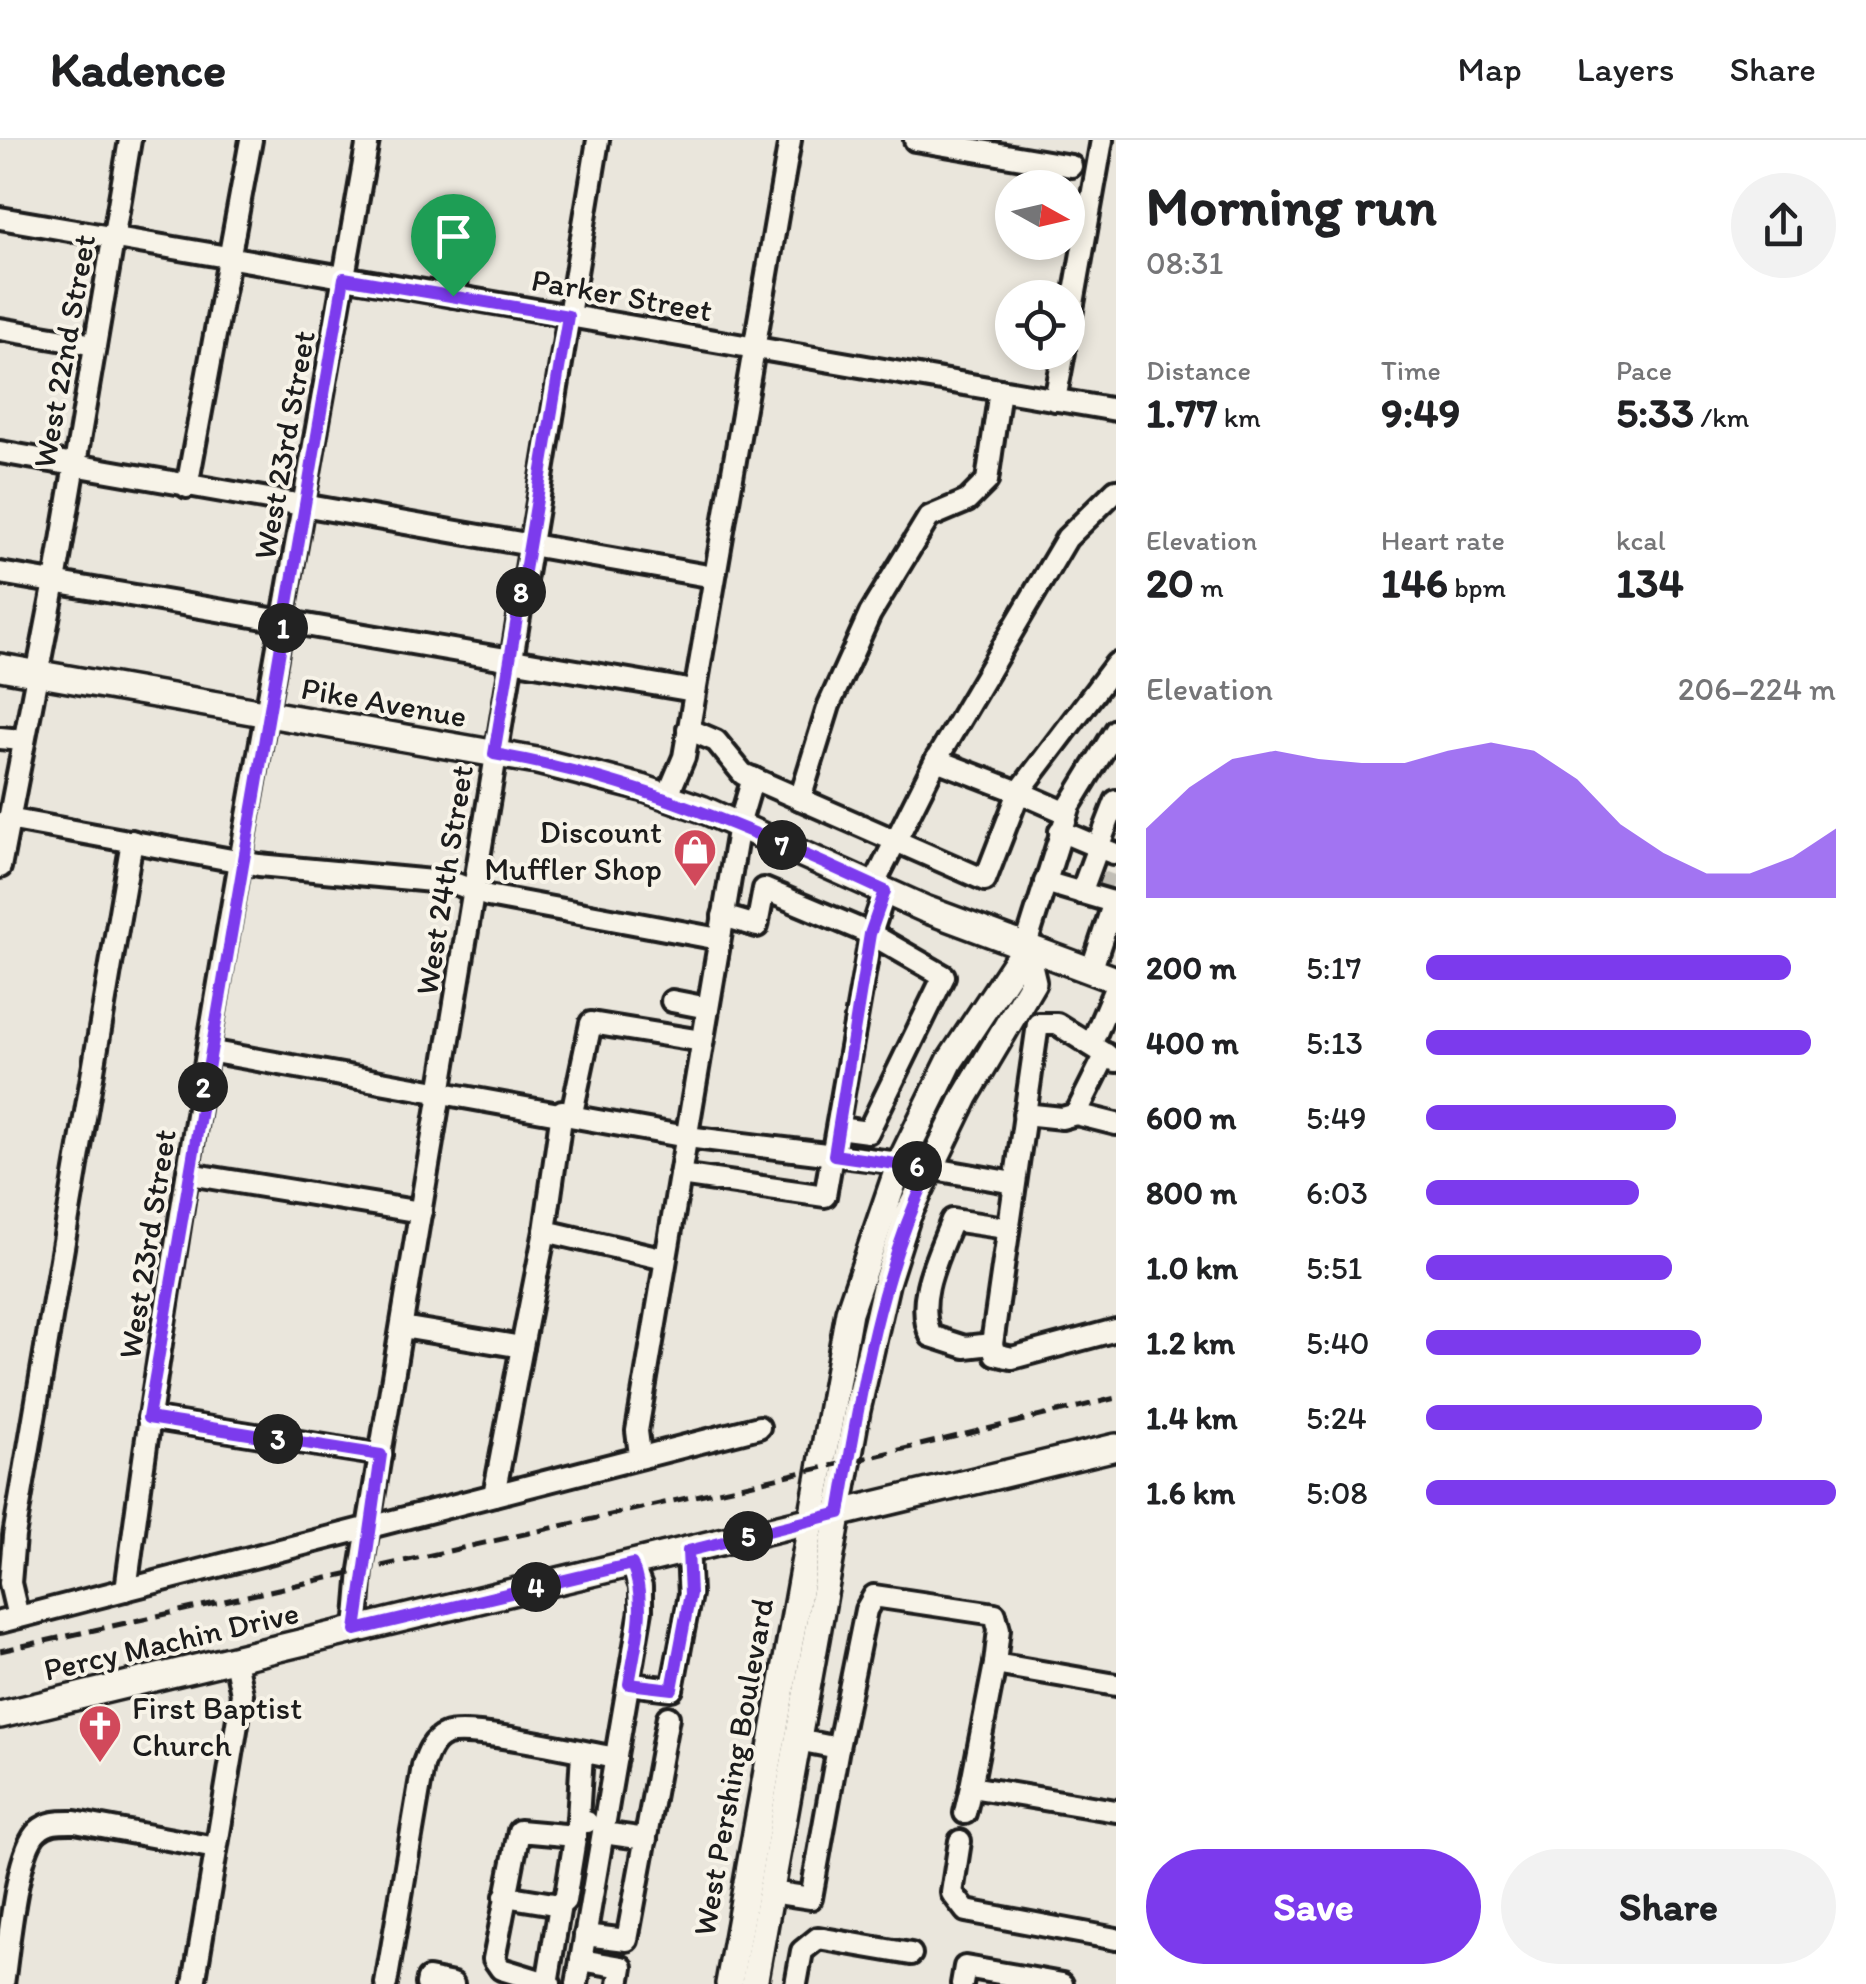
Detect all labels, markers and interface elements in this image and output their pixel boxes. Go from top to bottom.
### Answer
text: Kadence [50,40,226,98]
text: Map [1458,48,1522,90]
text: Layers [1577,48,1674,90]
text: Share [1729,48,1816,90]
north arrow [995,170,1085,260]
map controls [995,170,1085,370]
text: Morning run [1146,173,1437,239]
button: share [1731,173,1836,278]
pin [411,194,496,297]
icon: arrive [426,209,481,264]
street label: West 22nd Street [25,231,103,471]
text: 08:31 [1146,244,1223,282]
street label: Parker Street [529,260,715,330]
button: locate [995,280,1085,370]
street label: West 23rd Street [245,327,323,563]
text: Distance [1146,353,1251,387]
text: Time [1381,353,1441,387]
text: Pace [1616,353,1672,387]
text: 1.77 [1146,387,1217,438]
text: 9:49 [1381,387,1460,438]
text: 5:33 [1616,387,1694,438]
text: km [1217,400,1261,434]
text: /km [1694,400,1749,434]
text: Elevation [1146,523,1257,557]
text: Heart rate [1381,523,1505,557]
text: kcal [1616,523,1666,557]
text: 20 [1146,557,1194,608]
text: 146 [1381,557,1448,608]
text: 134 [1616,557,1684,608]
pin: 8 [496,567,546,617]
text: m [1194,570,1224,604]
text: bpm [1448,570,1506,604]
text: 8 [513,575,529,609]
pin: 1 [258,603,308,653]
text: 1 [277,611,290,645]
street label: Pike Avenue [298,669,470,735]
text: Elevation [1146,670,1273,708]
text: 206–224 m [1678,670,1836,708]
street label: West 24th Street [407,762,481,998]
place label: Discount Muffler Shop [484,813,662,888]
pin: 7 [757,820,807,870]
shop icon: Discount Muffler Shop [672,827,718,888]
text: 7 [775,828,789,862]
text: 200 m [1146,949,1236,987]
text: 5:17 [1306,949,1361,987]
text: 400 m [1146,1024,1239,1062]
text: 5:13 [1306,1024,1363,1062]
pin: 2 [178,1062,228,1112]
text: 2 [196,1070,210,1104]
text: 600 m [1146,1099,1236,1137]
text: 5:49 [1306,1099,1367,1137]
street label: West 23rd Street [110,1126,184,1362]
pin: 6 [892,1141,942,1191]
text: 6 [910,1149,924,1183]
text: 800 m [1146,1174,1237,1212]
text: 6:03 [1306,1174,1368,1212]
text: 1.0 km [1146,1249,1238,1287]
text: 5:51 [1306,1249,1362,1287]
text: 1.2 km [1146,1324,1235,1362]
text: 5:40 [1306,1324,1370,1362]
text: 1.4 km [1146,1399,1237,1437]
text: 5:24 [1306,1399,1367,1437]
pin: 3 [253,1414,303,1464]
text: 3 [270,1422,286,1456]
text: 1.6 km [1146,1474,1235,1512]
text: 5:08 [1306,1474,1368,1512]
pin: 5 [723,1511,773,1561]
text: 5 [741,1519,755,1553]
pin: 4 [511,1562,561,1612]
text: 4 [528,1570,544,1604]
street label: Percy Machin Drive [40,1593,302,1689]
street label: West Pershing Boulevard [685,1595,781,1939]
place label: First Baptist Church [132,1689,302,1764]
church icon: First Baptist Church [77,1703,123,1764]
button: Save [1146,1849,1481,1964]
button: Share [1501,1849,1836,1964]

